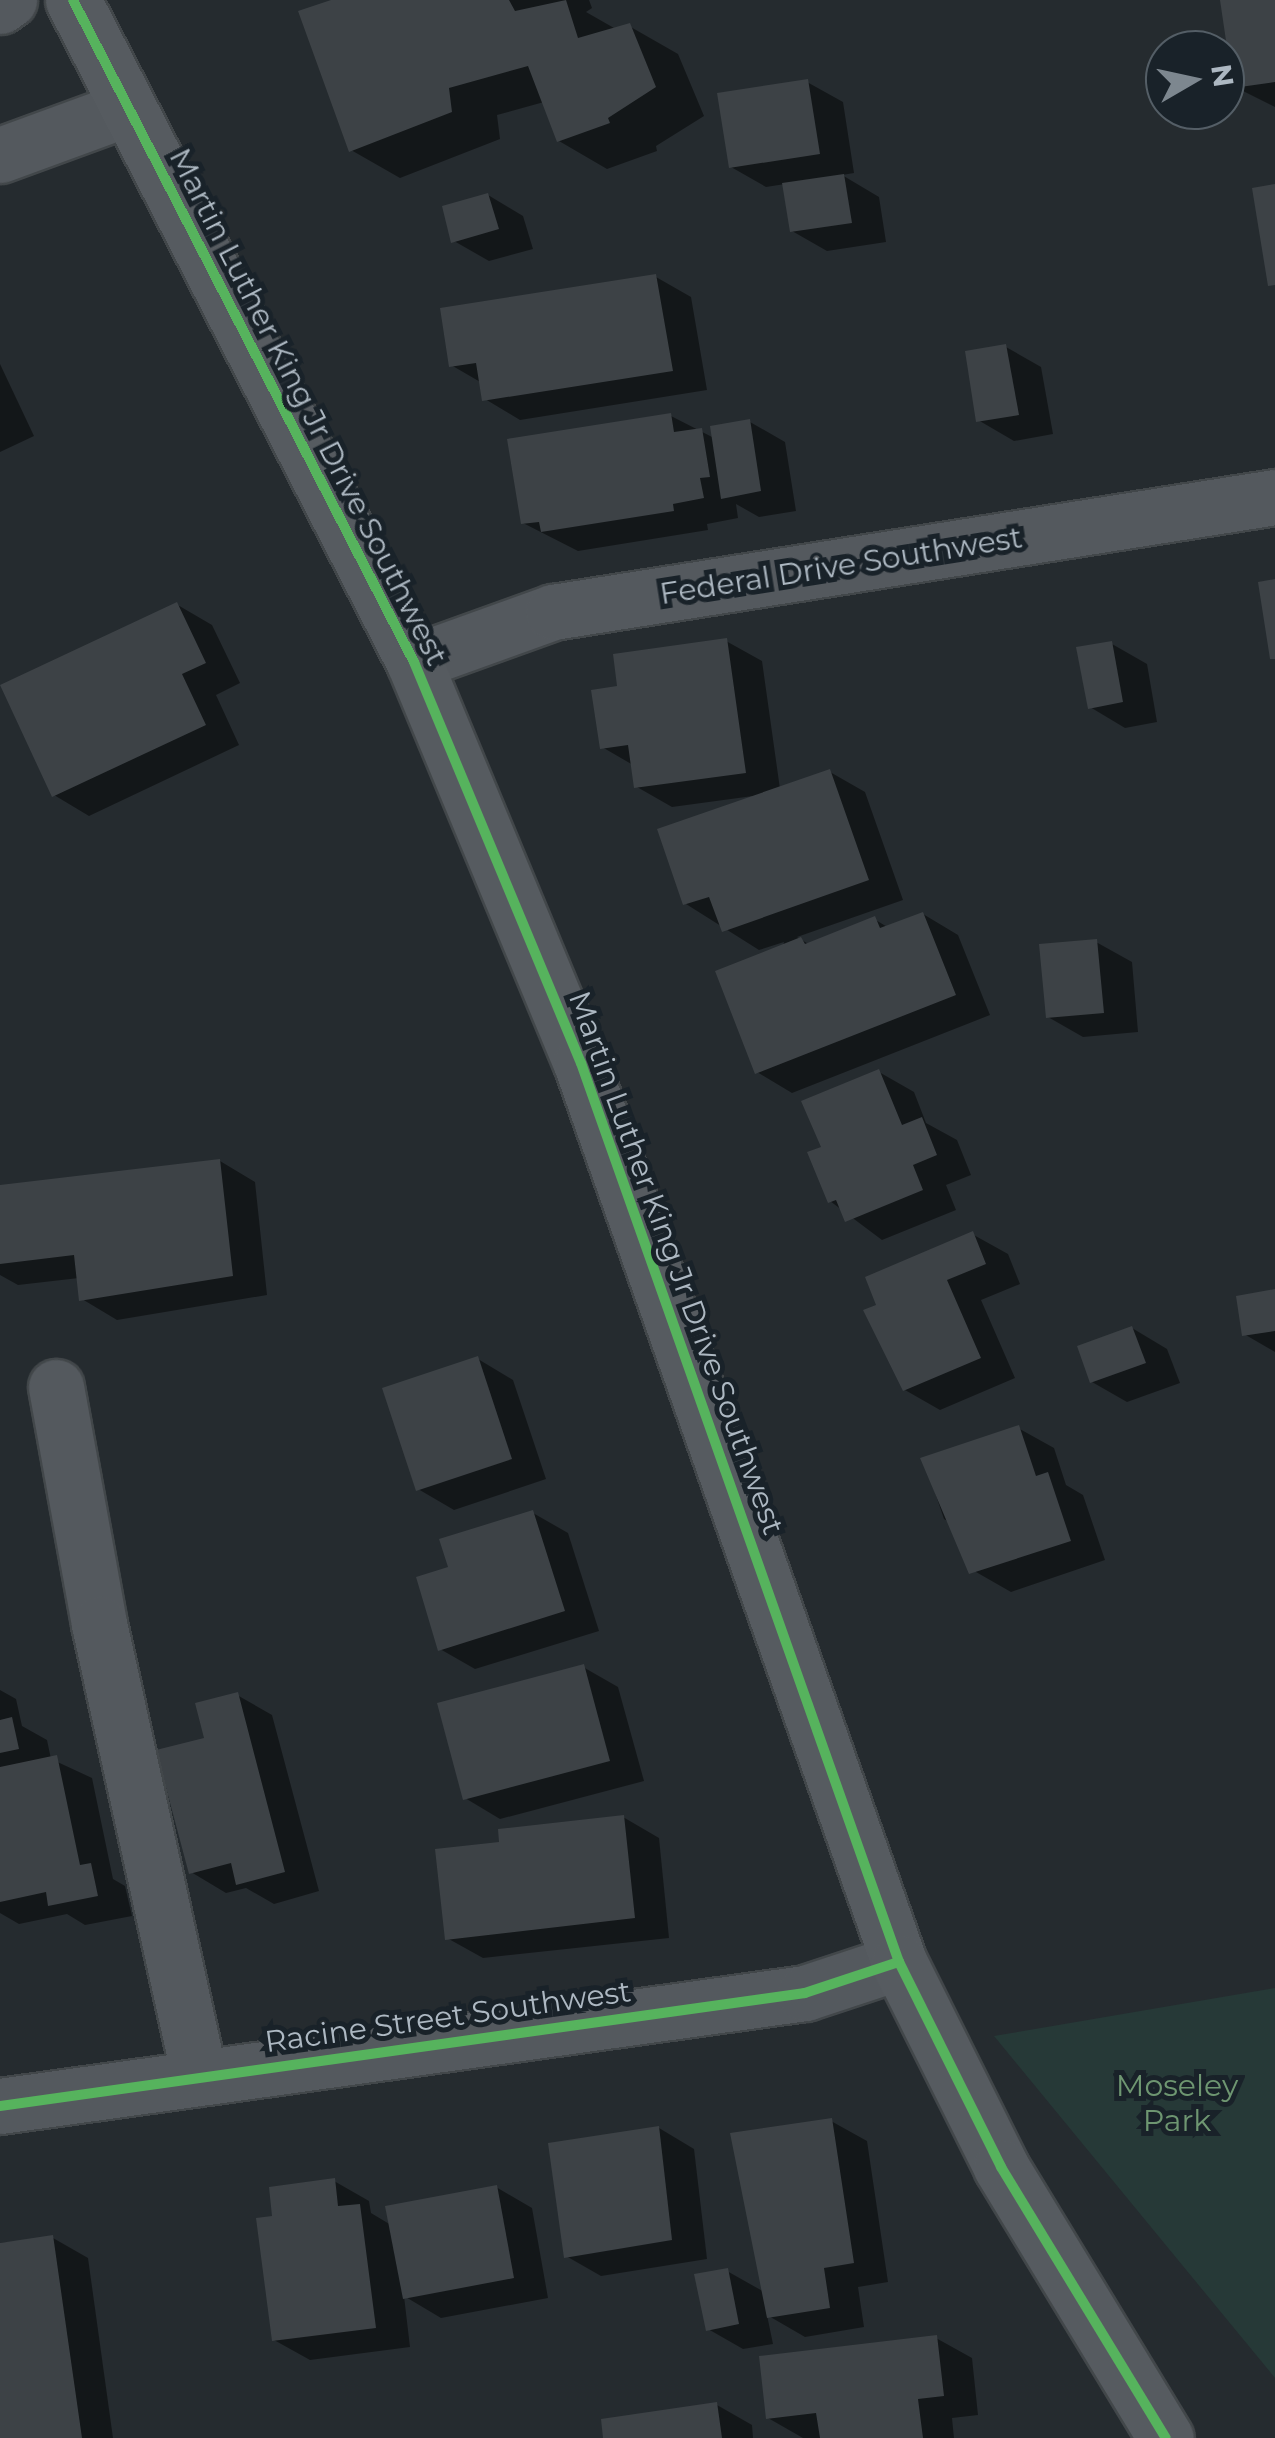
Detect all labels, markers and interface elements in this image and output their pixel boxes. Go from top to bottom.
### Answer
north arrow [1145,30,1245,130]
text: N [1204,62,1241,89]
street label: Martin Luther King Jr Drive Southwest [161,143,455,671]
street label: Federal Drive Southwest [657,520,1025,612]
street label: Martin Luther King Jr Drive Southwest [561,987,791,1539]
street label: Racine Street Southwest [263,1973,633,2061]
park label: Moseley Park [1116,2068,1238,2138]

